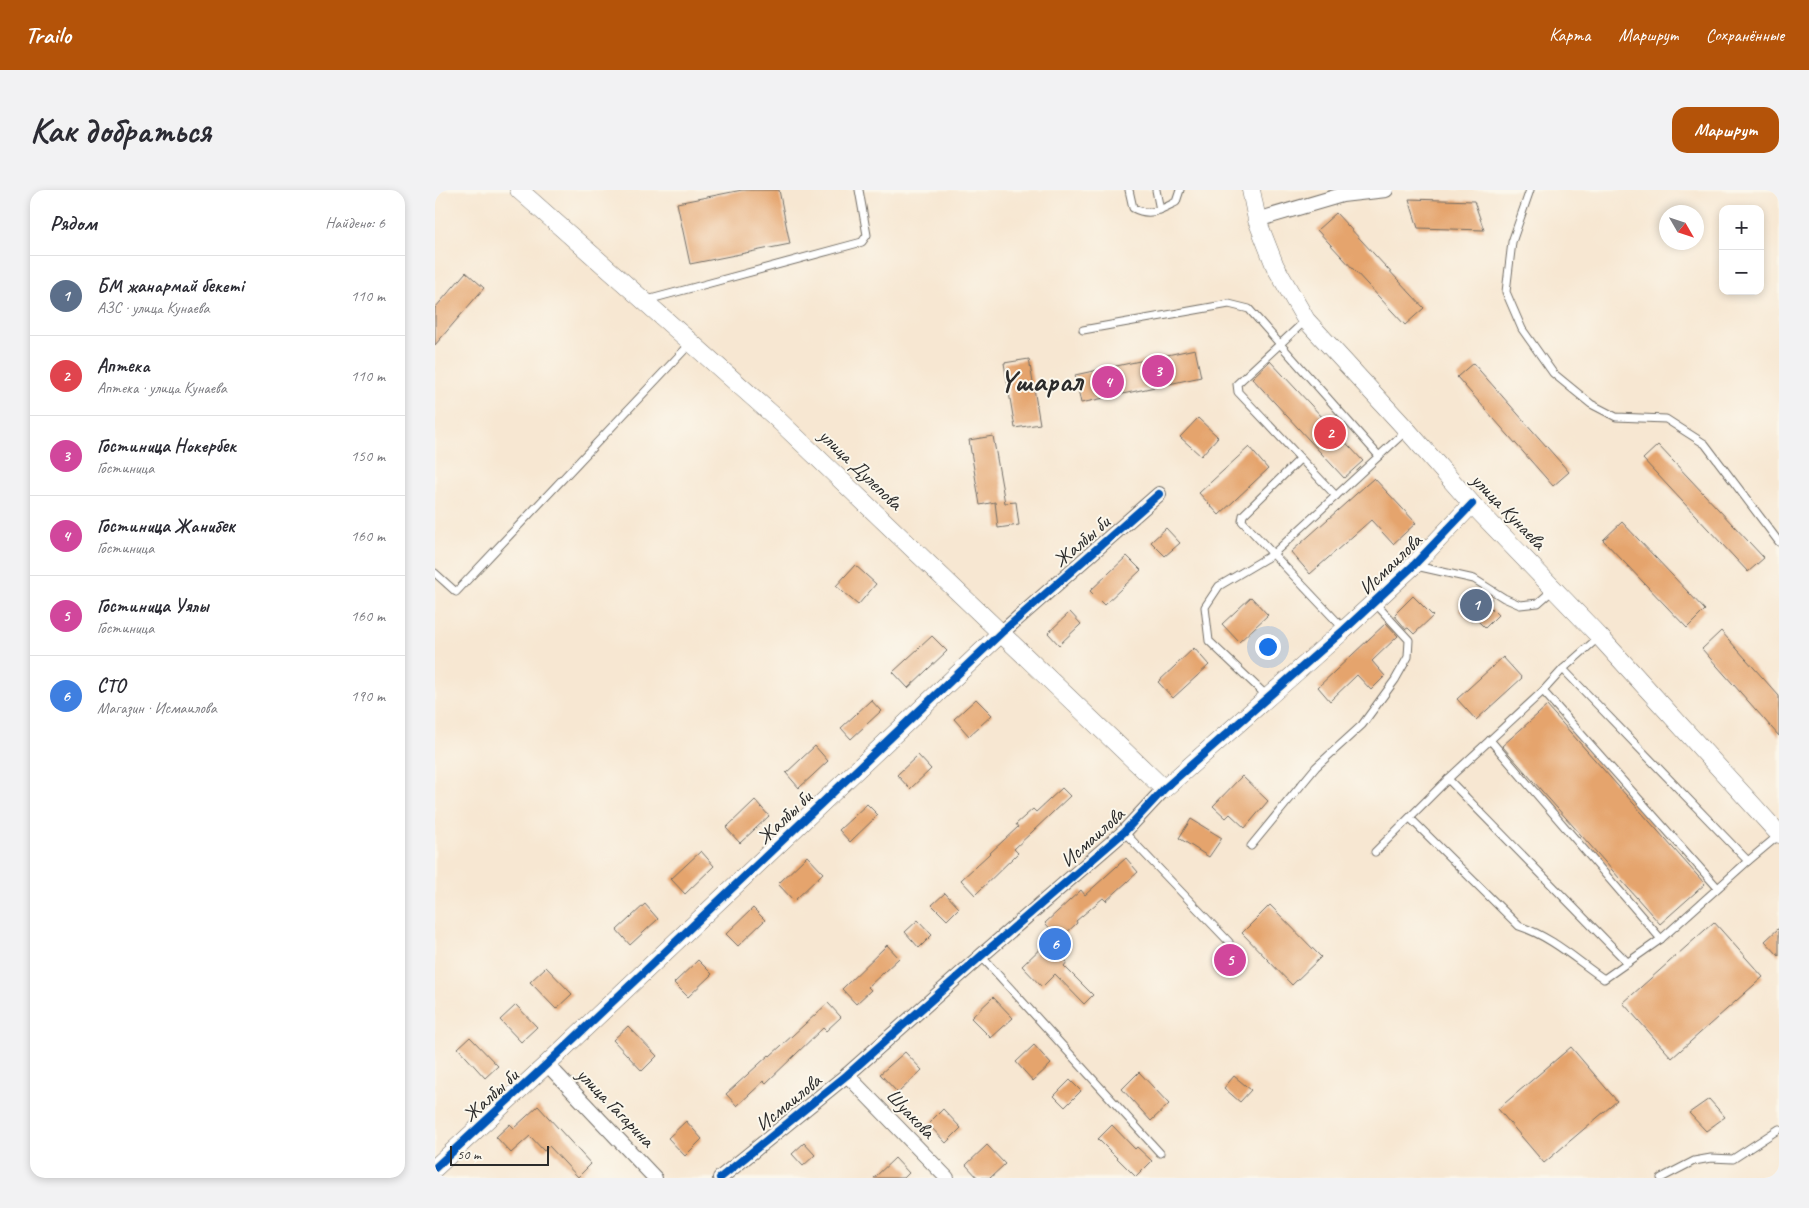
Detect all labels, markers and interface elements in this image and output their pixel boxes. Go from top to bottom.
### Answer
text: Trailo [25,20,71,50]
text: Карта [1549,24,1590,46]
text: Маршрут [1618,24,1678,46]
text: Сохранённые [1706,24,1784,46]
button: Маршрут [1672,107,1779,153]
text: Как добраться [30,108,211,153]
north arrow [1659,205,1704,250]
map controls [1719,205,1764,295]
button: + [1719,205,1764,250]
text: Рядом [50,210,97,236]
text: Найдено: 6 [325,213,385,233]
button: − [1719,250,1764,295]
text: БМ жанармай бекеті [97,274,244,298]
text: 1 [62,286,70,306]
text: 110 m [351,286,385,306]
text: АЗС · улица Кунаева [97,298,210,318]
pin: 3 [1142,352,1174,390]
text: Аптека [97,354,150,378]
district label: Үшарал [1000,362,1084,400]
pin: 4 [1092,363,1124,401]
text: 2 [62,366,70,386]
text: 110 m [351,366,385,386]
text: Аптека · улица Кунаева [97,378,227,398]
pin: 2 [1314,414,1346,452]
street label: улица Дулепова [813,423,909,516]
text: Гостиница Нокербек [97,434,236,458]
text: 3 [62,446,70,466]
text: 150 m [351,446,385,466]
text: Гостиница [97,458,154,478]
street label: улица Кунаева [1465,467,1552,556]
street label: Жалбы би [1048,509,1116,573]
text: Гостиница Жанибек [97,514,235,538]
text: 4 [62,526,70,546]
text: 160 m [351,526,385,546]
street label: Исмаилова [1354,527,1428,600]
text: Гостиница [97,538,154,558]
pin: 1 [1460,586,1492,624]
text: Гостиница Уялы [97,594,209,618]
text: 5 [63,606,69,626]
text: 160 m [351,606,385,626]
text: Гостиница [97,618,154,638]
your location [1255,634,1281,660]
text: СТО [97,674,125,698]
text: 6 [62,686,70,706]
text: 190 m [351,686,385,706]
text: Магазин · Исмаилова [97,698,217,718]
street label: Жалбы би [751,784,818,850]
street label: Исмаилова [1055,801,1131,873]
pin: 6 [1039,925,1071,963]
pin: 5 [1214,941,1246,979]
street label: Жалбы би [457,1062,525,1127]
street label: улица Гагарина [571,1062,661,1153]
street label: Исмаилова [750,1067,827,1137]
street label: Шуакова [881,1083,941,1144]
scale bar [450,1143,549,1166]
text: 50 m [457,1146,481,1163]

